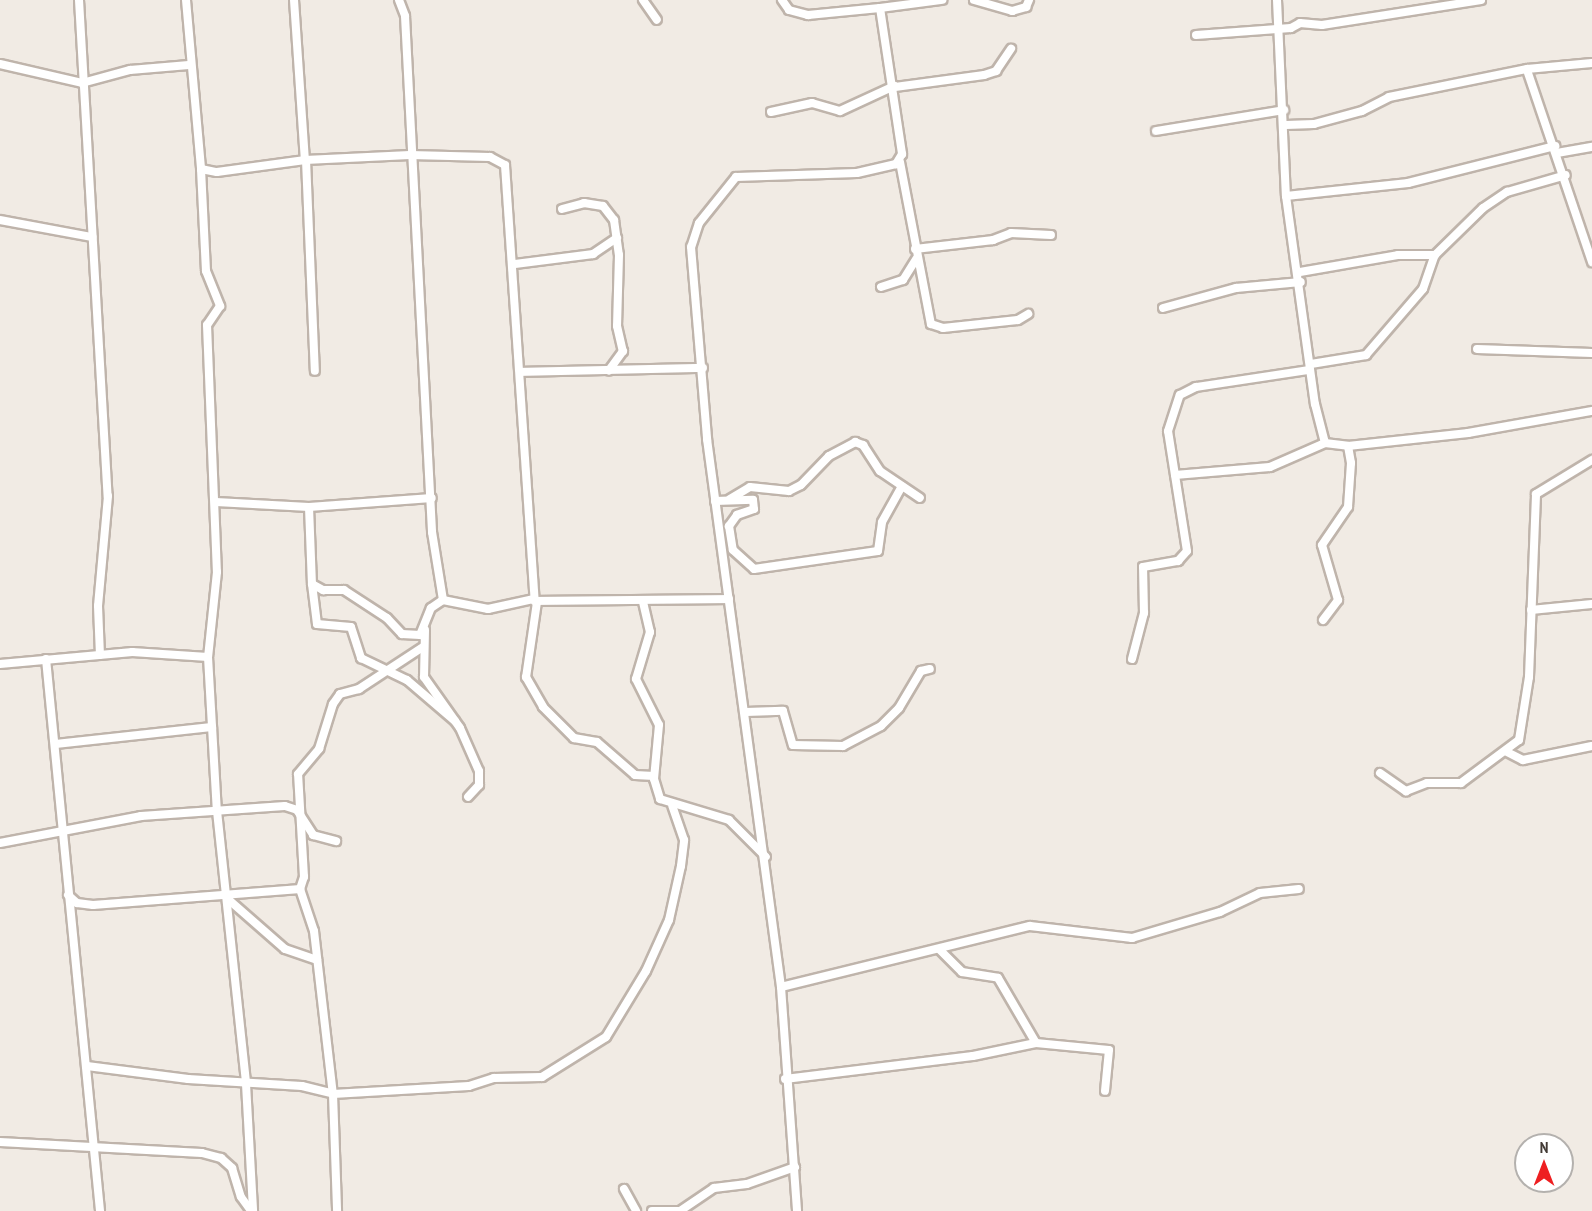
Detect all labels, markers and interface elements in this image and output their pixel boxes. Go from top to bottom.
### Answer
north arrow [1514,1133,1574,1193]
text: N [1540,1137,1548,1157]

